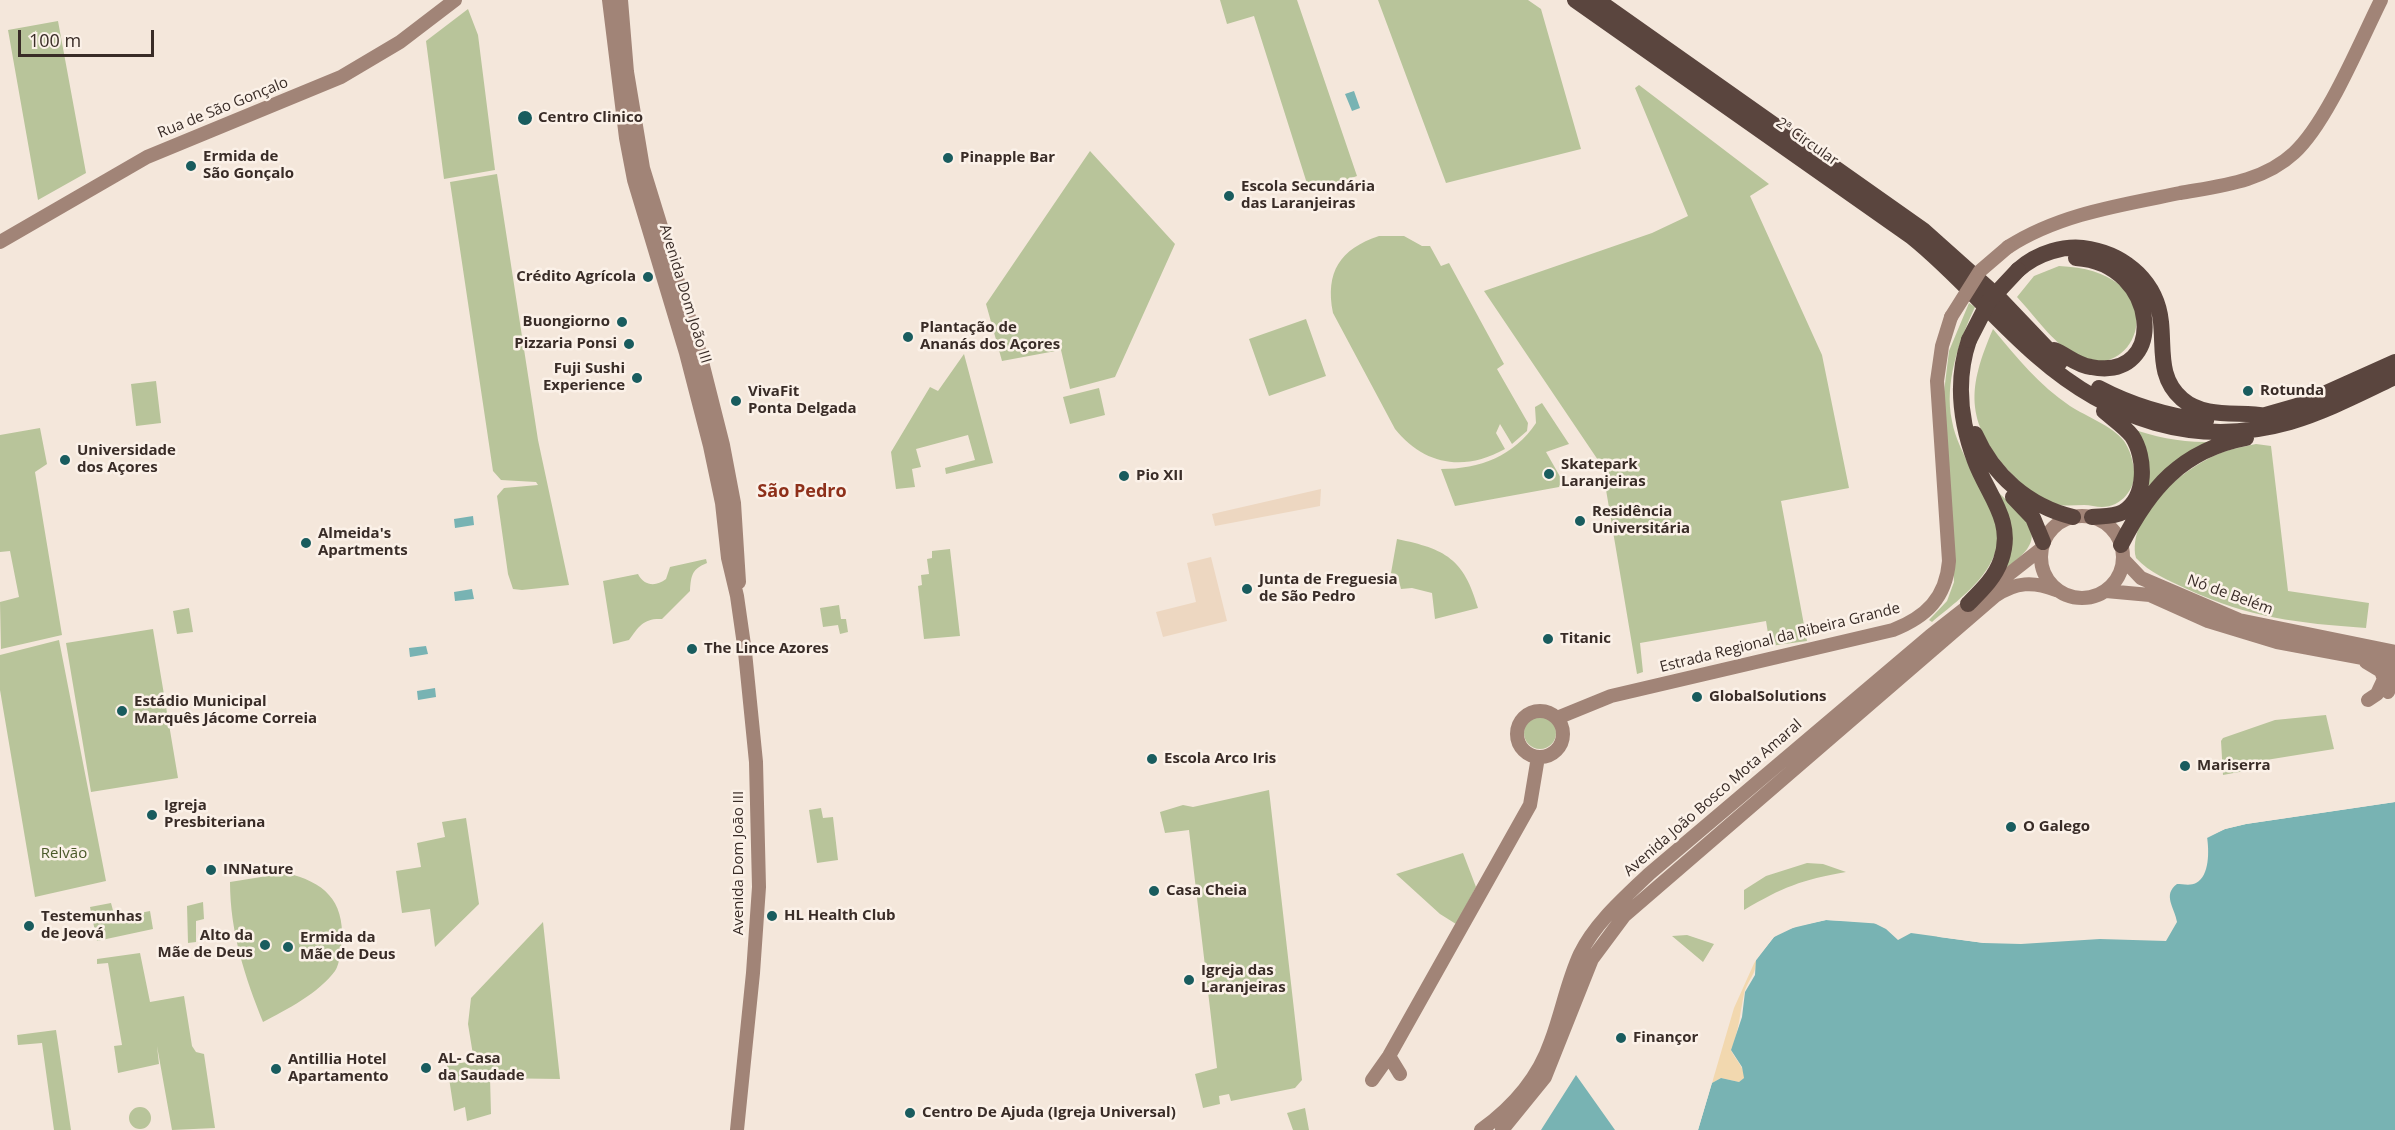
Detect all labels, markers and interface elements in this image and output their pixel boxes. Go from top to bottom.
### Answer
scale bar [21,18,158,56]
text: 100 m [29,28,81,52]
street label: Rua de São Gonçalo [155,74,291,142]
marker: Centro Clinico [516,109,534,127]
place label: Centro Clinico [538,109,643,127]
street label: 2ª Circular [1772,114,1842,170]
place label: Ermida de São Gonçalo [203,148,294,183]
place label: Pinapple Bar [960,149,1055,167]
marker: Pinapple Bar [941,151,955,165]
marker: Ermida de São Gonçalo [184,159,198,173]
place label: Escola Secundária das Laranjeiras [1241,178,1375,213]
marker: Escola Secundária das Laranjeiras [1222,189,1236,203]
street label: Avenida Dom João III [655,222,715,366]
place label: Crédito Agrícola [516,268,636,286]
marker: Crédito Agrícola [641,270,655,284]
place label: Buongiorno [523,313,610,331]
marker: Buongiorno [615,315,629,329]
place label: Plantação de Ananás dos Açores [920,319,1060,354]
marker: Plantação de Ananás dos Açores [901,330,915,344]
place label: Pizzaria Ponsi [514,335,617,353]
marker: Pizzaria Ponsi [622,337,636,351]
place label: Fuji Sushi Experience [543,360,625,395]
marker: Fuji Sushi Experience [630,371,644,385]
place label: Rotunda [2260,382,2324,400]
place label: VivaFit Ponta Delgada [748,383,857,418]
marker: Rotunda [2241,384,2255,398]
marker: VivaFit Ponta Delgada [729,394,743,408]
place label: Universidade dos Açores [77,442,176,477]
marker: Universidade dos Açores [58,453,72,467]
place label: Skatepark Laranjeiras [1561,456,1646,491]
place label: Pio XII [1136,467,1183,485]
marker: Skatepark Laranjeiras [1542,467,1556,481]
marker: Pio XII [1117,469,1131,483]
district label: São Pedro [757,481,847,503]
place label: Residência Universitária [1592,503,1690,538]
marker: Residência Universitária [1573,514,1587,528]
place label: Almeida's Apartments [318,525,408,560]
marker: Almeida's Apartments [299,536,313,550]
place label: Junta de Freguesia de São Pedro [1259,571,1398,606]
street label: Nó de Belém [2185,571,2275,619]
marker: Junta de Freguesia de São Pedro [1240,582,1254,596]
street label: Estrada Regional da Ribeira Grande [1658,599,1902,677]
place label: Titanic [1560,630,1611,648]
marker: Titanic [1541,632,1555,646]
place label: The Lince Azores [704,640,829,658]
marker: The Lince Azores [685,642,699,656]
place label: GlobalSolutions [1709,688,1827,706]
marker: GlobalSolutions [1690,690,1704,704]
place label: Estádio Municipal Marquês Jácome Correia [134,693,317,728]
marker: Estádio Municipal Marquês Jácome Correia [115,704,129,718]
street label: Avenida João Bosco Mota Amaral [1620,716,1806,880]
place label: Escola Arco Iris [1164,750,1276,768]
marker: Escola Arco Iris [1145,752,1159,766]
place label: Mariserra [2197,757,2271,775]
marker: Mariserra [2178,759,2192,773]
street label: Avenida Dom João III [730,791,748,935]
place label: Igreja Presbiteriana [164,797,265,832]
marker: Igreja Presbiteriana [145,808,159,822]
place label: O Galego [2023,818,2090,836]
marker: O Galego [2004,820,2018,834]
park label: Relvão [41,845,87,863]
place label: INNature [223,861,293,879]
marker: INNature [204,863,218,877]
place label: Casa Cheia [1166,882,1247,900]
marker: Casa Cheia [1147,884,1161,898]
place label: HL Health Club [784,907,896,925]
place label: Testemunhas de Jeová [41,908,142,943]
marker: HL Health Club [765,909,779,923]
marker: Testemunhas de Jeová [22,919,36,933]
place label: Alto da Mãe de Deus [158,927,253,962]
place label: Ermida da Mãe de Deus [300,929,395,964]
marker: Alto da Mãe de Deus [258,938,272,952]
marker: Ermida da Mãe de Deus [281,940,295,954]
place label: Igreja das Laranjeiras [1201,962,1286,997]
marker: Igreja das Laranjeiras [1182,973,1196,987]
place label: Finançor [1633,1029,1698,1047]
marker: Finançor [1614,1031,1628,1045]
place label: AL- Casa da Saudade [438,1050,525,1085]
place label: Antillia Hotel Apartamento [288,1051,389,1086]
marker: AL- Casa da Saudade [419,1061,433,1075]
marker: Antillia Hotel Apartamento [269,1062,283,1076]
place label: Centro De Ajuda (Igreja Universal) [922,1104,1176,1122]
marker: Centro De Ajuda (Igreja Universal) [903,1106,917,1120]

